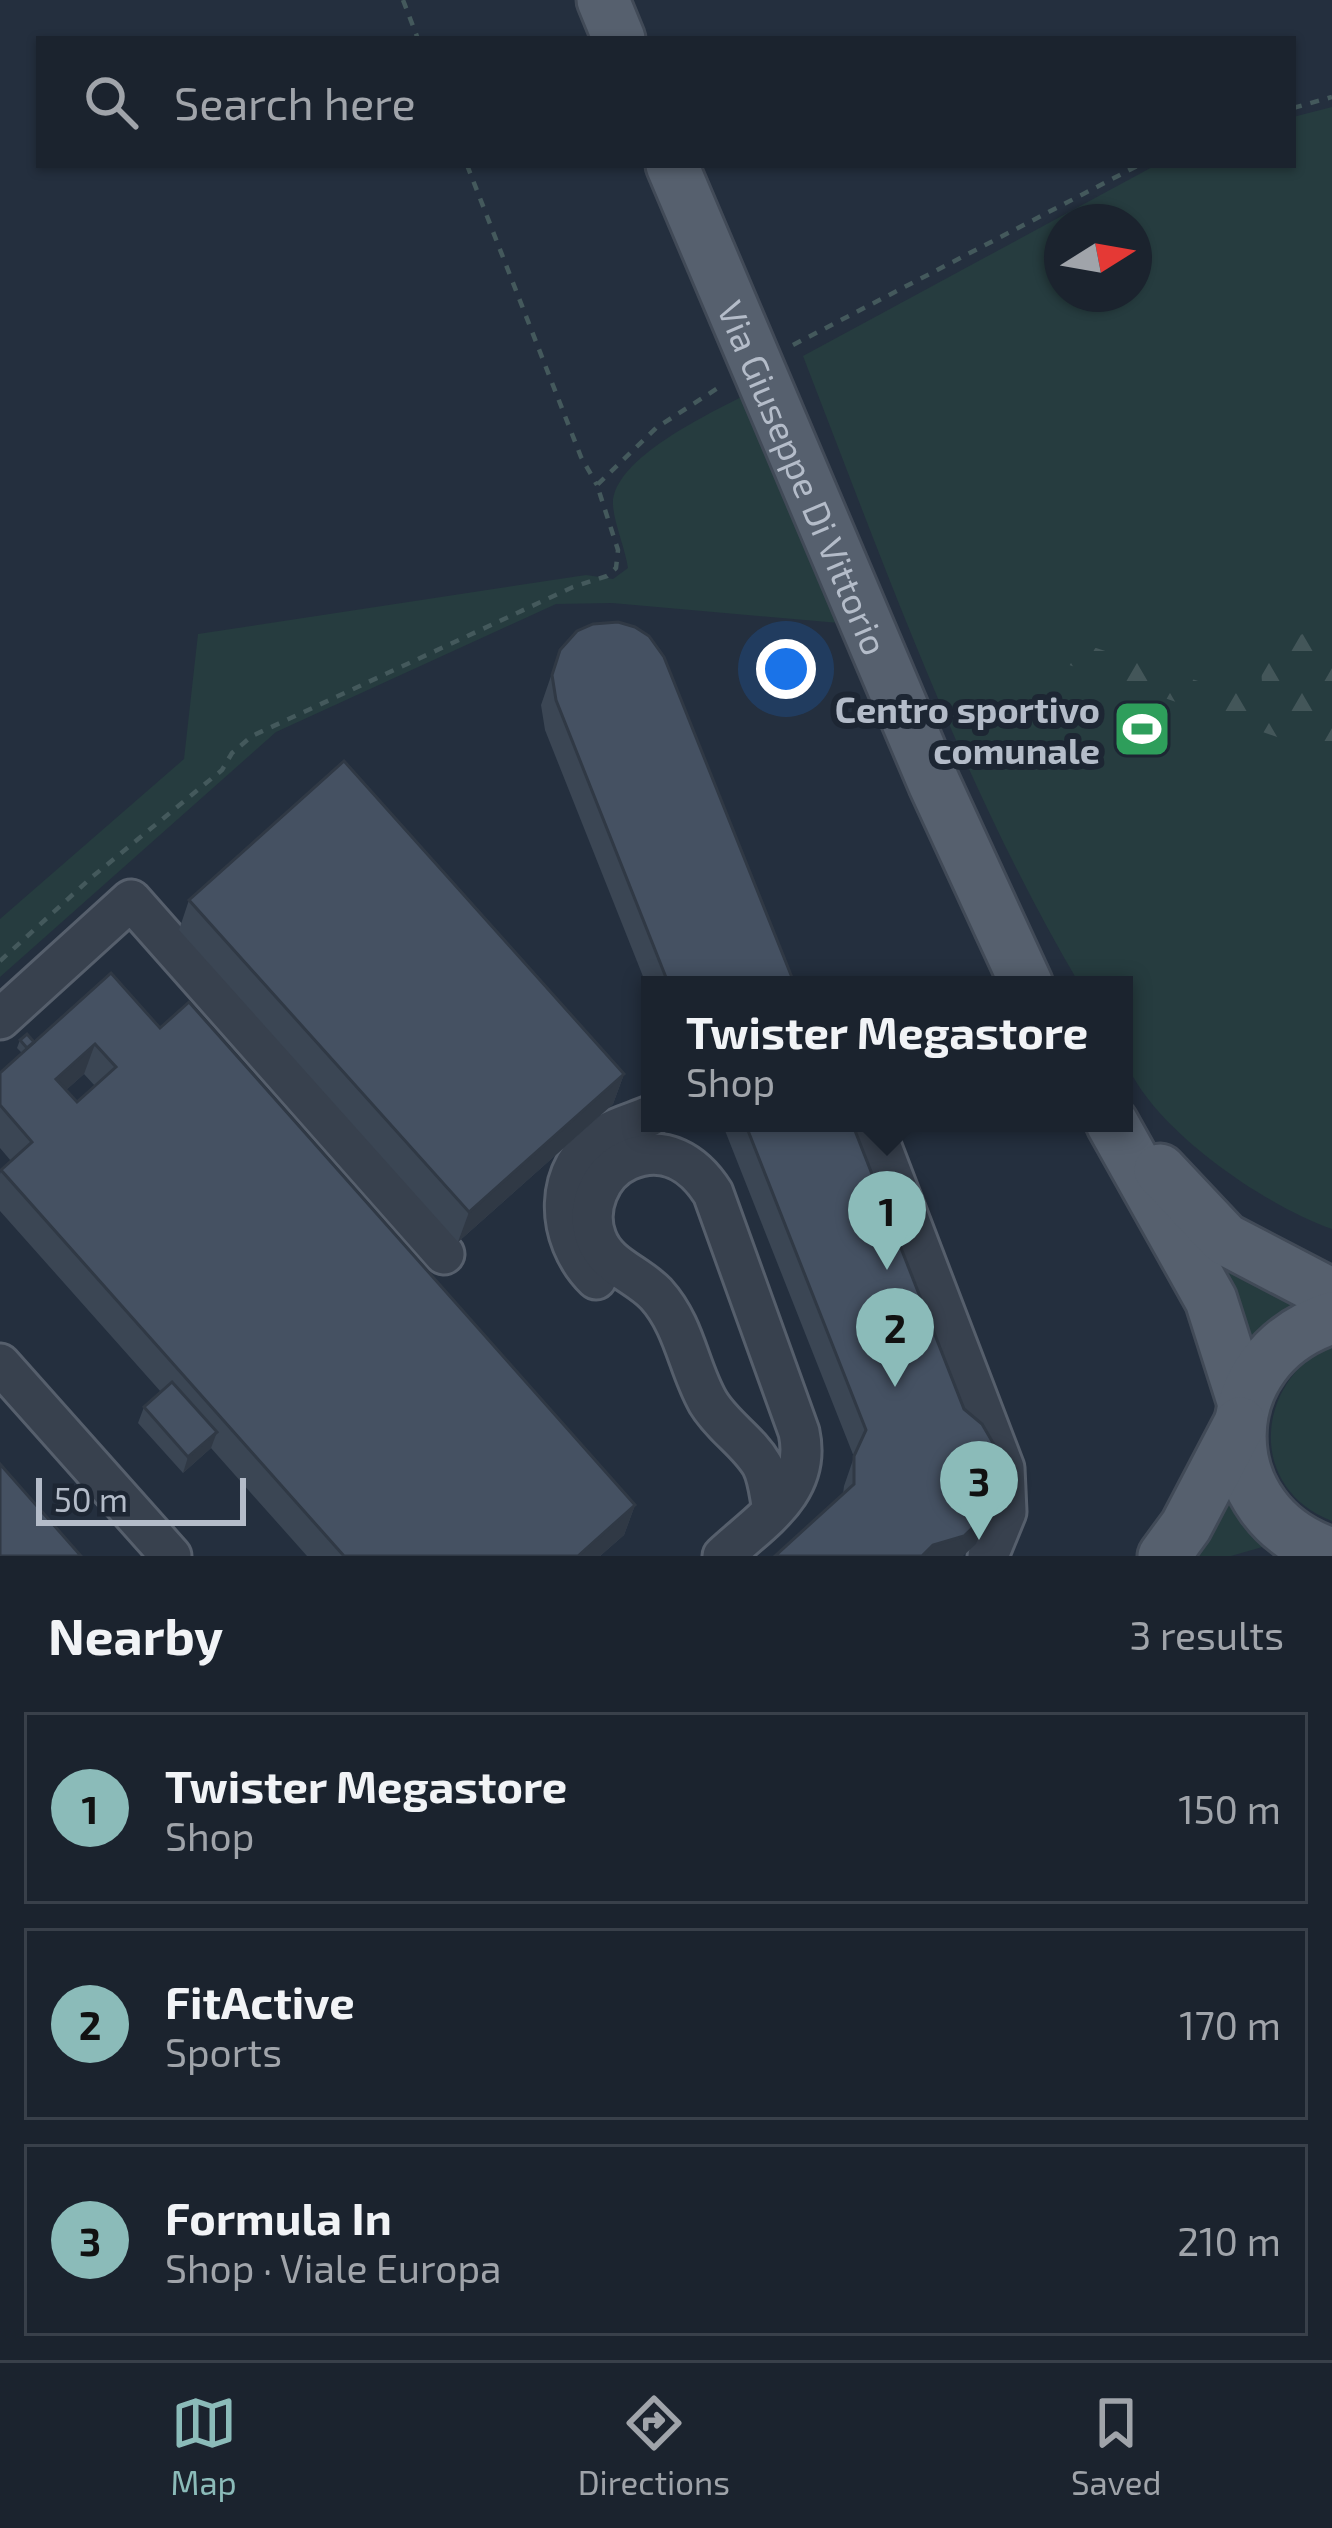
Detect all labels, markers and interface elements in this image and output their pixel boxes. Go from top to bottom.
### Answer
search box [36,36,1296,168]
icon: search [78,69,144,135]
text: Search here [174,75,416,129]
north arrow [1044,204,1152,312]
street label: Via Giuseppe Di Vittorio [710,294,898,661]
your location [756,639,816,699]
place label: Centro sportivo comunale [835,687,1100,771]
sports icon: Centro sportivo comunale [1111,698,1173,760]
popup [641,976,1133,1132]
text: Twister Megastore [686,1004,1088,1058]
text: Shop [686,1058,775,1105]
pin: 1 [848,1171,926,1270]
pin: 2 [856,1288,934,1387]
pin: 3 [940,1441,1018,1540]
scale bar [36,1472,246,1525]
text: 50 m [54,1479,128,1519]
text: Nearby [48,1604,223,1665]
text: 3 results [1130,1611,1284,1658]
text: Twister Megastore [165,1758,567,1812]
text: 1 [82,1785,98,1832]
text: 150 m [1178,1785,1281,1832]
text: Shop [165,1812,254,1859]
text: FitActive [165,1974,355,2028]
text: 2 [79,2001,101,2048]
text: 170 m [1179,2001,1281,2048]
text: Sports [165,2028,282,2075]
text: Formula In [165,2190,392,2244]
text: 3 [79,2217,101,2264]
text: 210 m [1177,2217,1281,2264]
text: Shop · Viale Europa [165,2244,501,2291]
tab: Map [171,2390,237,2502]
tab: Directions [578,2390,730,2502]
tab: Saved [1071,2390,1161,2502]

